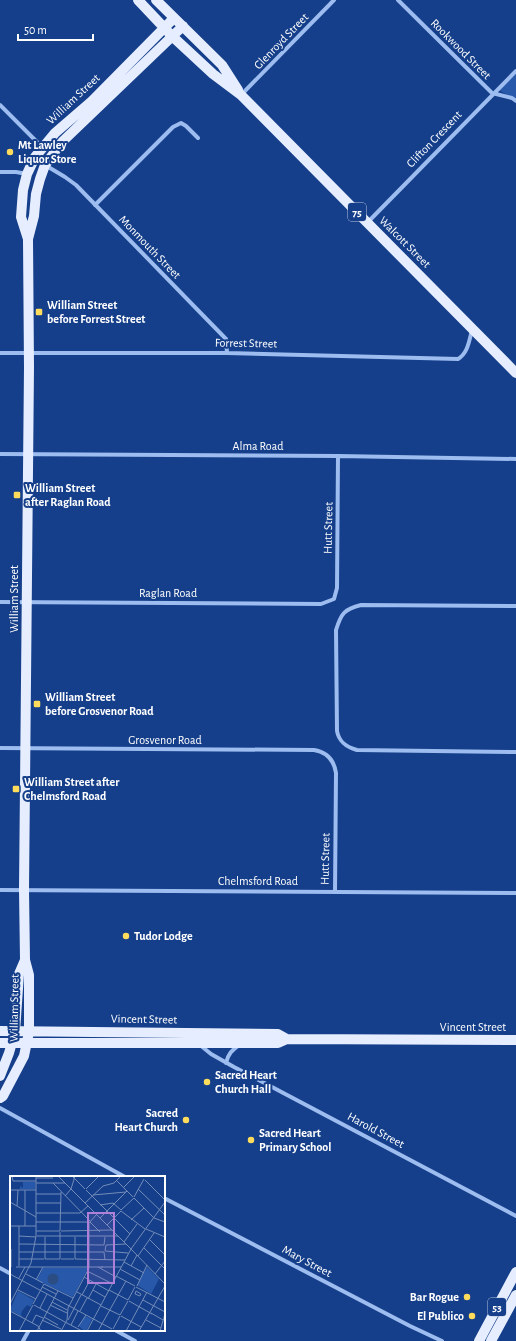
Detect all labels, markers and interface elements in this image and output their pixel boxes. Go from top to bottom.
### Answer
street label: Glenroyd Street [251,11,311,72]
scale bar [18,16,93,42]
street label: Rookwood Street [429,17,494,82]
text: 50 m [24,24,47,36]
street label: William Street [44,71,102,126]
street label: Clifton Crescent [404,108,464,170]
place label: Mt Lawley Liquor Store [18,139,77,165]
marker: Mt Lawley Liquor Store [5,147,15,157]
road number: 75 [348,203,366,221]
street label: Monmouth Street [117,213,183,281]
street label: Walcott Street [377,214,433,270]
place label: William Street before Forrest Street [47,299,145,325]
marker: William Street before Forrest Street [34,307,44,317]
street label: Forrest Street [215,336,277,350]
street label: Alma Road [233,440,283,452]
place label: William Street after Raglan Road [25,482,111,508]
marker: William Street after Raglan Road [12,490,22,500]
street label: Hutt Street [322,502,334,554]
street label: William Street [8,565,20,633]
street label: Raglan Road [139,587,197,599]
place label: William Street before Grosvenor Road [45,691,154,717]
marker: William Street before Grosvenor Road [32,699,42,709]
street label: Grosvenor Road [128,734,202,746]
place label: William Street after Chelmsford Road [24,776,120,802]
marker: William Street after Chelmsford Road [11,784,21,794]
street label: Hutt Street [319,833,331,885]
street label: Chelmsford Road [218,875,298,887]
place label: Tudor Lodge [134,930,193,942]
marker: Tudor Lodge [121,931,131,941]
street label: William Street [7,974,21,1042]
street label: Vincent Street [111,1012,177,1026]
street label: Vincent Street [440,1021,506,1033]
place label: Sacred Heart Church Hall [215,1069,277,1095]
marker: Sacred Heart Church Hall [202,1077,212,1087]
place label: Sacred Heart Church [114,1107,179,1133]
street label: Harold Street [346,1110,407,1150]
marker: Sacred Heart Church [181,1115,191,1125]
place label: Sacred Heart Primary School [259,1127,331,1154]
marker: Sacred Heart Primary School [246,1135,256,1145]
inset map [10,1176,165,1331]
street label: Mary Street [280,1243,334,1280]
place label: Bar Rogue [410,1291,459,1303]
marker: Bar Rogue [462,1292,472,1302]
road number: 53 [488,1298,506,1316]
place label: El Publico [417,1310,464,1322]
marker: El Publico [467,1311,477,1321]

